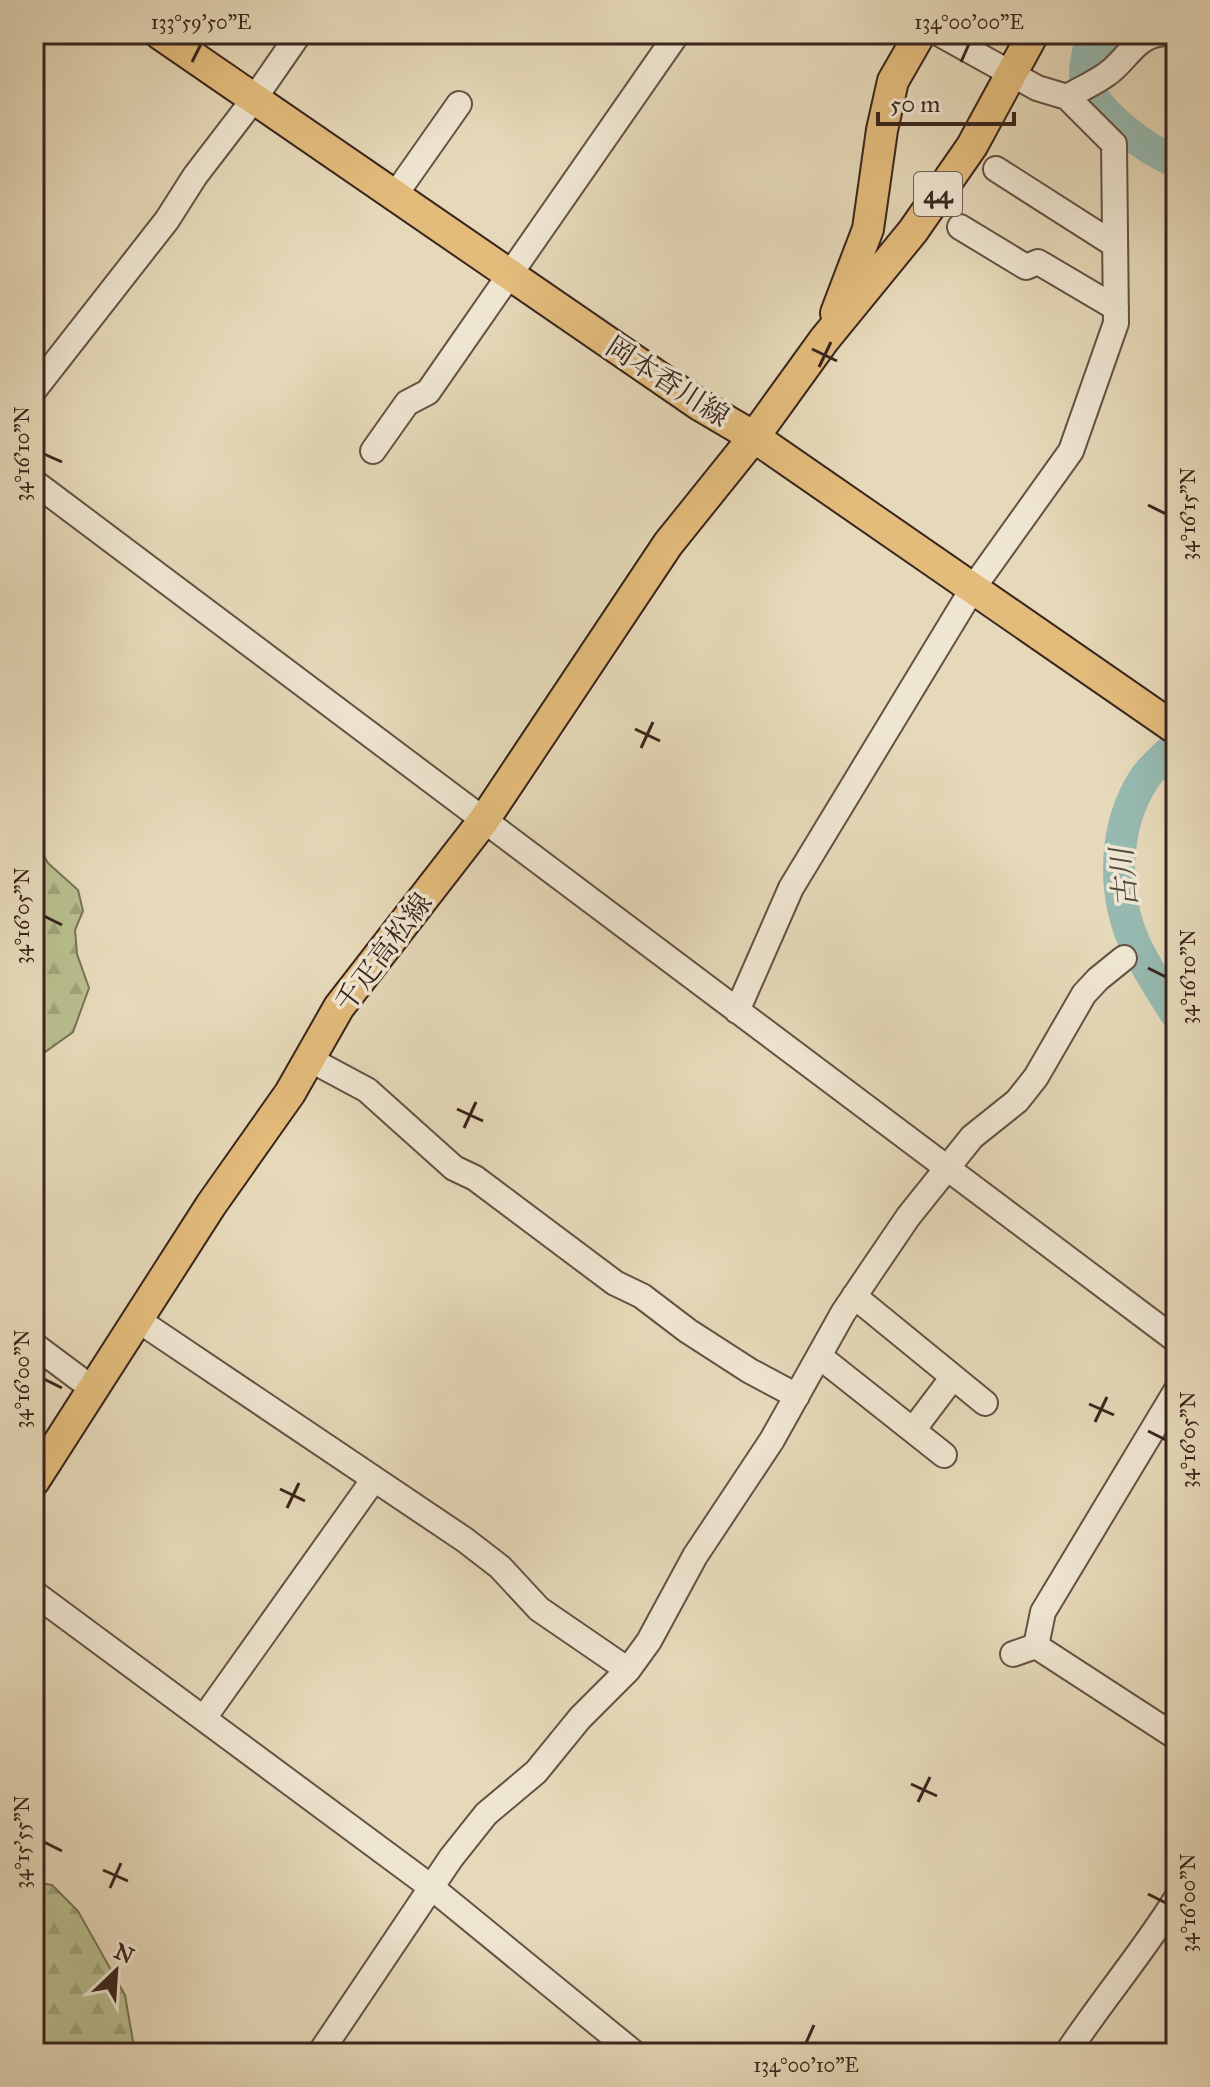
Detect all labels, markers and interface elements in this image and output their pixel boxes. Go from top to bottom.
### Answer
text: 133°59'50"E [151,10,251,34]
text: 134°00'00"E [914,10,1024,34]
scale bar [878,76,1014,126]
text: 50 m [890,89,940,119]
road number: 44 [914,172,962,216]
street label: 岡本香川線 [599,329,736,434]
text: 34°16'10"N [10,406,34,502]
text: 34°16'15"N [1176,468,1200,560]
water label: 古川 [1103,844,1145,909]
text: 34°16'05"N [10,868,34,964]
street label: 千疋高松線 [327,886,440,1019]
text: 34°16'10"N [1176,929,1200,1025]
text: 34°16'00"N [10,1329,34,1429]
text: 34°16'05"N [1176,1392,1200,1488]
text: 34°15'55"N [10,1795,34,1889]
text: 34°16'00"N [1176,1853,1200,1953]
north arrow [76,1931,156,2011]
text: N [110,1937,139,1970]
text: 134°00'10"E [753,2053,859,2077]

